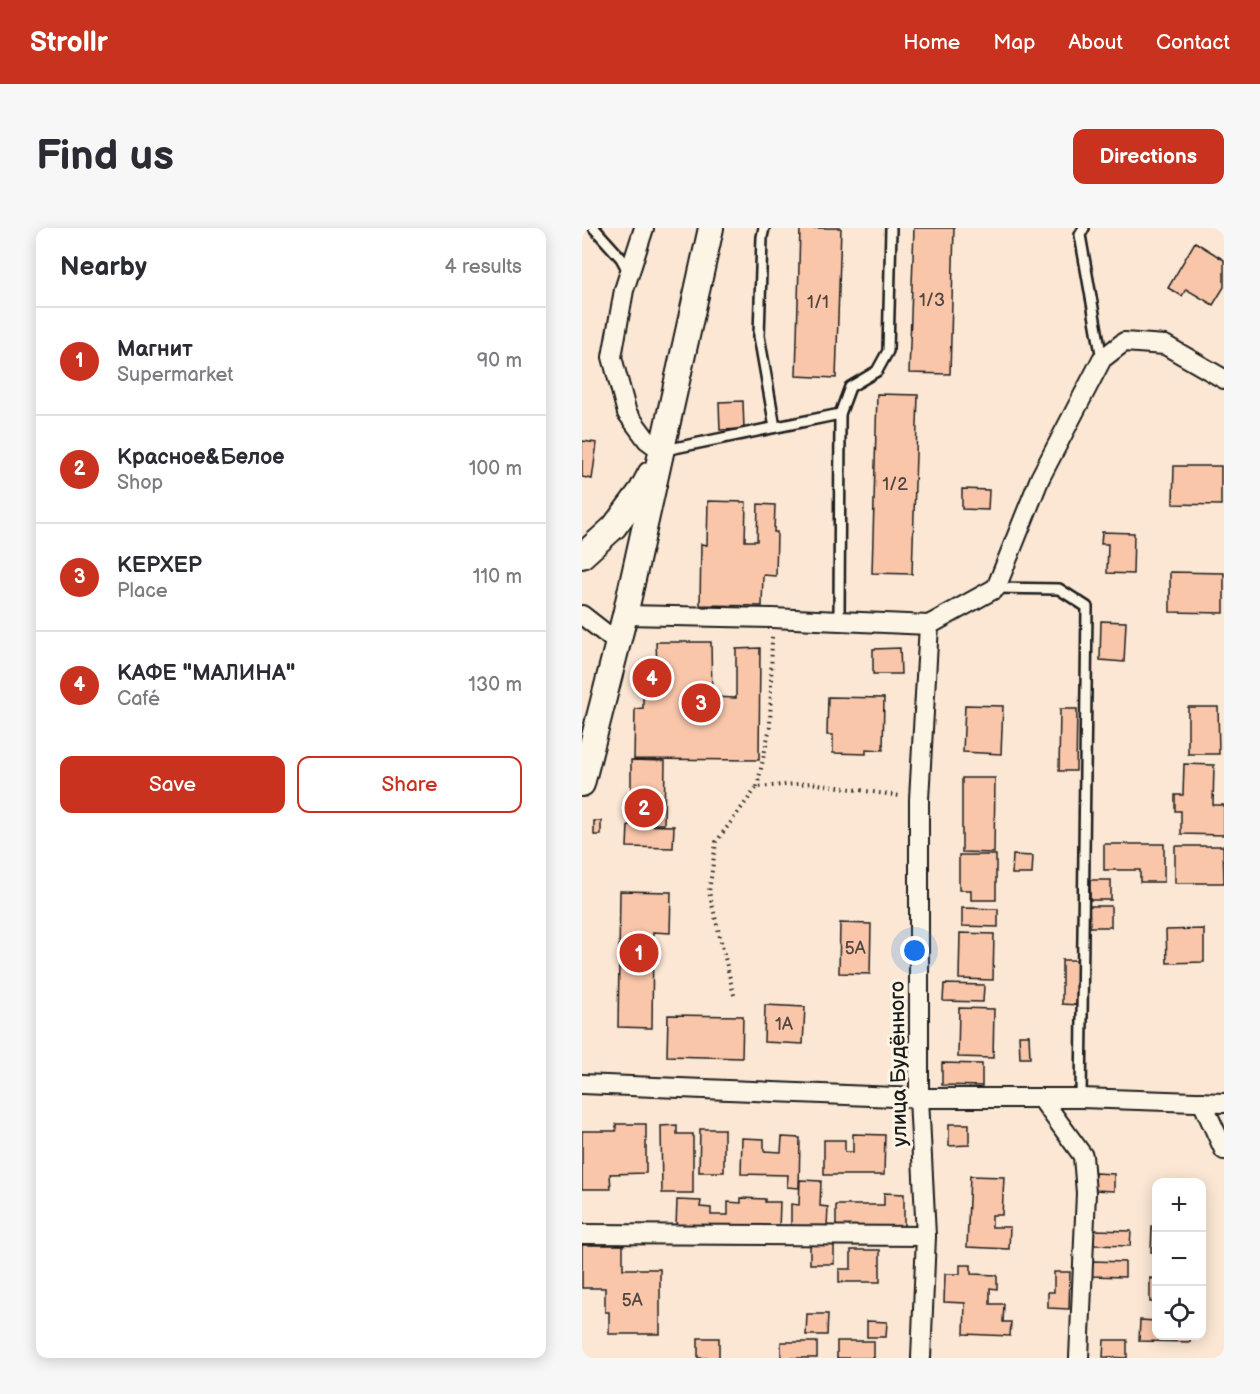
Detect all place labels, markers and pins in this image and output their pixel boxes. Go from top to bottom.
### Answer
pin: 4 [632,656,672,700]
pin: 3 [682,680,720,726]
pin: 2 [624,786,664,830]
pin: 1 [620,930,658,976]

